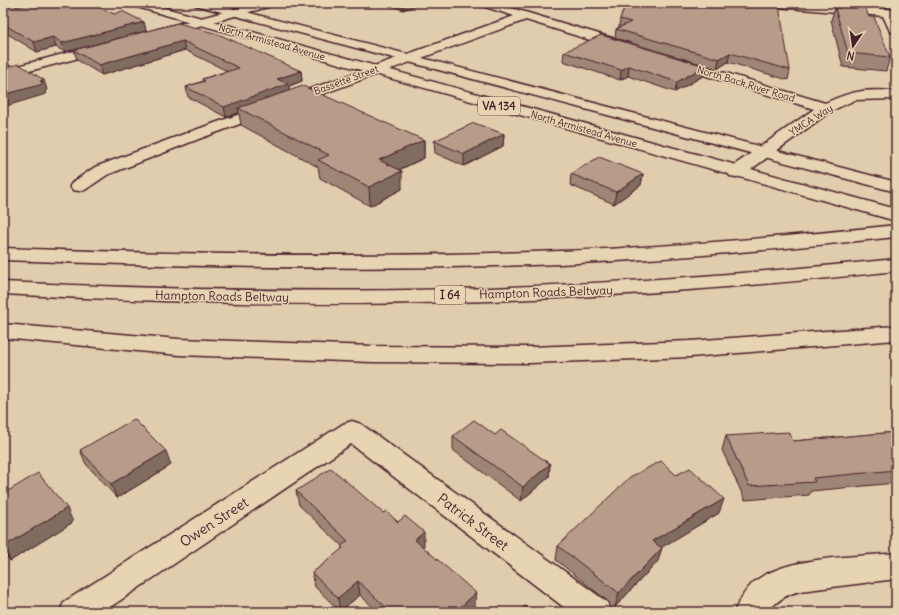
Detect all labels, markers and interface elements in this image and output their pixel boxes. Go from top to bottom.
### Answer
street label: North Armistead Avenue [217,21,327,63]
north arrow [833,26,873,66]
text: N [845,48,856,63]
street label: Bassette Street [312,62,381,98]
street label: North Back River Road [696,63,797,105]
road number: VA 134 [478,97,520,115]
street label: YMCA Way [787,101,835,139]
street label: North Armistead Avenue [529,108,639,150]
street label: Hampton Roads Beltway [479,282,613,302]
road number: I 64 [435,286,465,304]
street label: Hampton Roads Beltway [155,287,289,305]
street label: Patrick Street [434,489,512,555]
street label: Owen Street [176,493,252,551]

